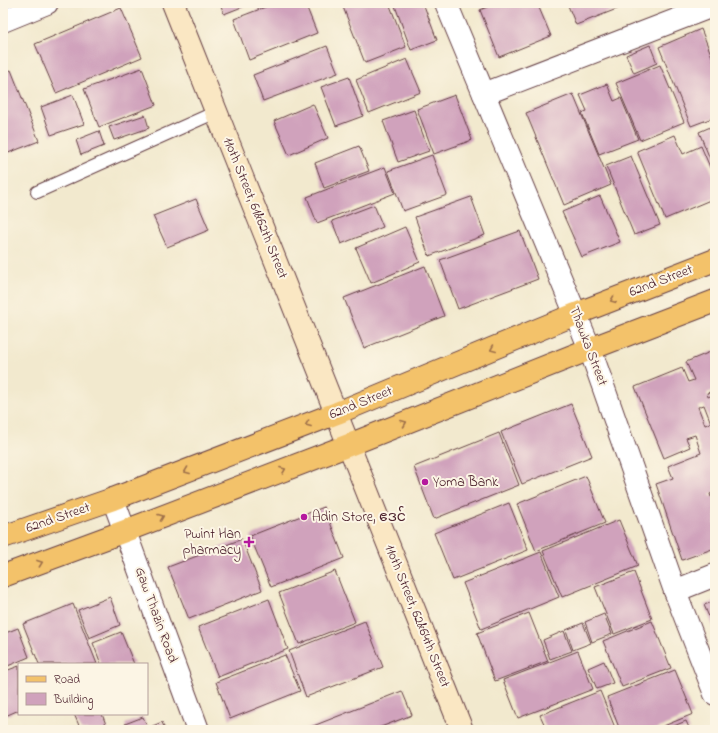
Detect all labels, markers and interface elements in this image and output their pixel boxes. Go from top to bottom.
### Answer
street label: 110th Street, 61&62th Street [217,134,293,282]
street label: 62nd Street [626,259,696,303]
one-way arrow [610,295,617,303]
street label: Thawka Street [563,303,613,389]
one-way arrow [490,344,497,352]
street label: 62nd Street [326,381,396,425]
one-way arrow [305,420,312,428]
one-way arrow [400,420,407,428]
one-way arrow [183,467,190,475]
one-way arrow [279,467,286,475]
place label: Yoma Bank [433,472,499,493]
marker: Yoma Bank [420,477,430,487]
street label: 62nd Street [23,497,93,539]
place label: Adin Store, ဧဒင် [312,506,406,528]
marker: Adin Store, ဧဒင် [299,512,309,522]
one-way arrow [158,514,165,522]
place label: Pwint Han pharmacy [183,524,241,562]
marker: Pwint Han pharmacy [244,537,254,547]
street label: 110th Street, 62&64th Street [379,541,455,691]
one-way arrow [36,559,43,567]
street label: Gaw Thazin Road [129,564,183,666]
legend [18,663,148,715]
text: Road [54,671,80,689]
text: Building [53,691,93,710]

